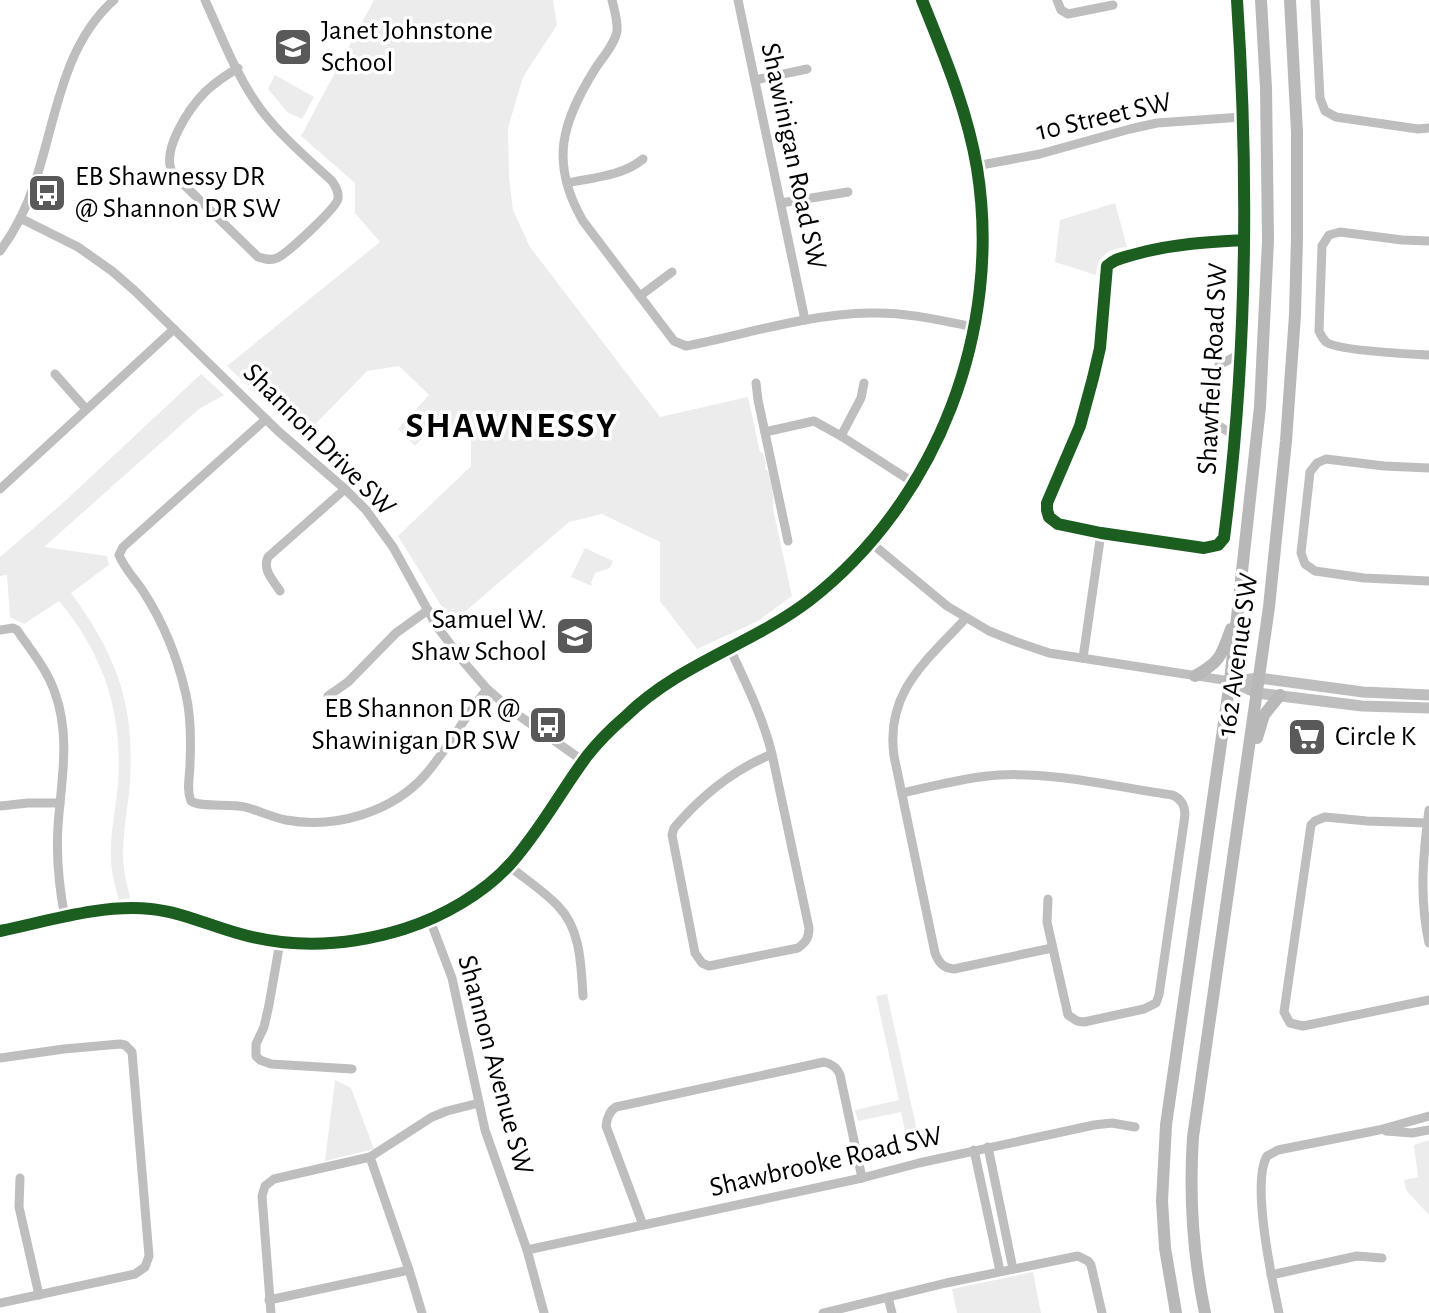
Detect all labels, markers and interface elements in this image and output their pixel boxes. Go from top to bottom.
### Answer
place label: Janet Johnstone School [321,17,493,77]
school or university icon: Janet Johnstone School [272,26,314,68]
street label: Shawinigan Road SW [755,40,831,272]
street label: 10 Street SW [1034,88,1174,146]
place label: EB Shawnessy DR @ Shannon DR SW [75,163,281,223]
bus stop icon: EB Shawnessy DR @ Shannon DR SW [26,172,68,214]
street label: Shawfield Road SW [1193,262,1233,476]
street label: Shannon Drive SW [238,359,400,521]
district label: SHAWNESSY [406,408,618,444]
street label: 162 Avenue SW [1213,572,1263,738]
place label: Samuel W. Shaw School [411,606,547,666]
school or university icon: Samuel W. Shaw School [554,615,596,657]
place label: EB Shannon DR @ Shawinigan DR SW [312,695,520,755]
bus stop icon: EB Shannon DR @ Shawinigan DR SW [527,704,569,746]
supermarket icon: Circle K [1286,716,1328,758]
place label: Circle K [1335,723,1417,751]
street label: Shannon Avenue SW [452,952,538,1178]
street label: Shawbrooke Road SW [707,1122,945,1202]

